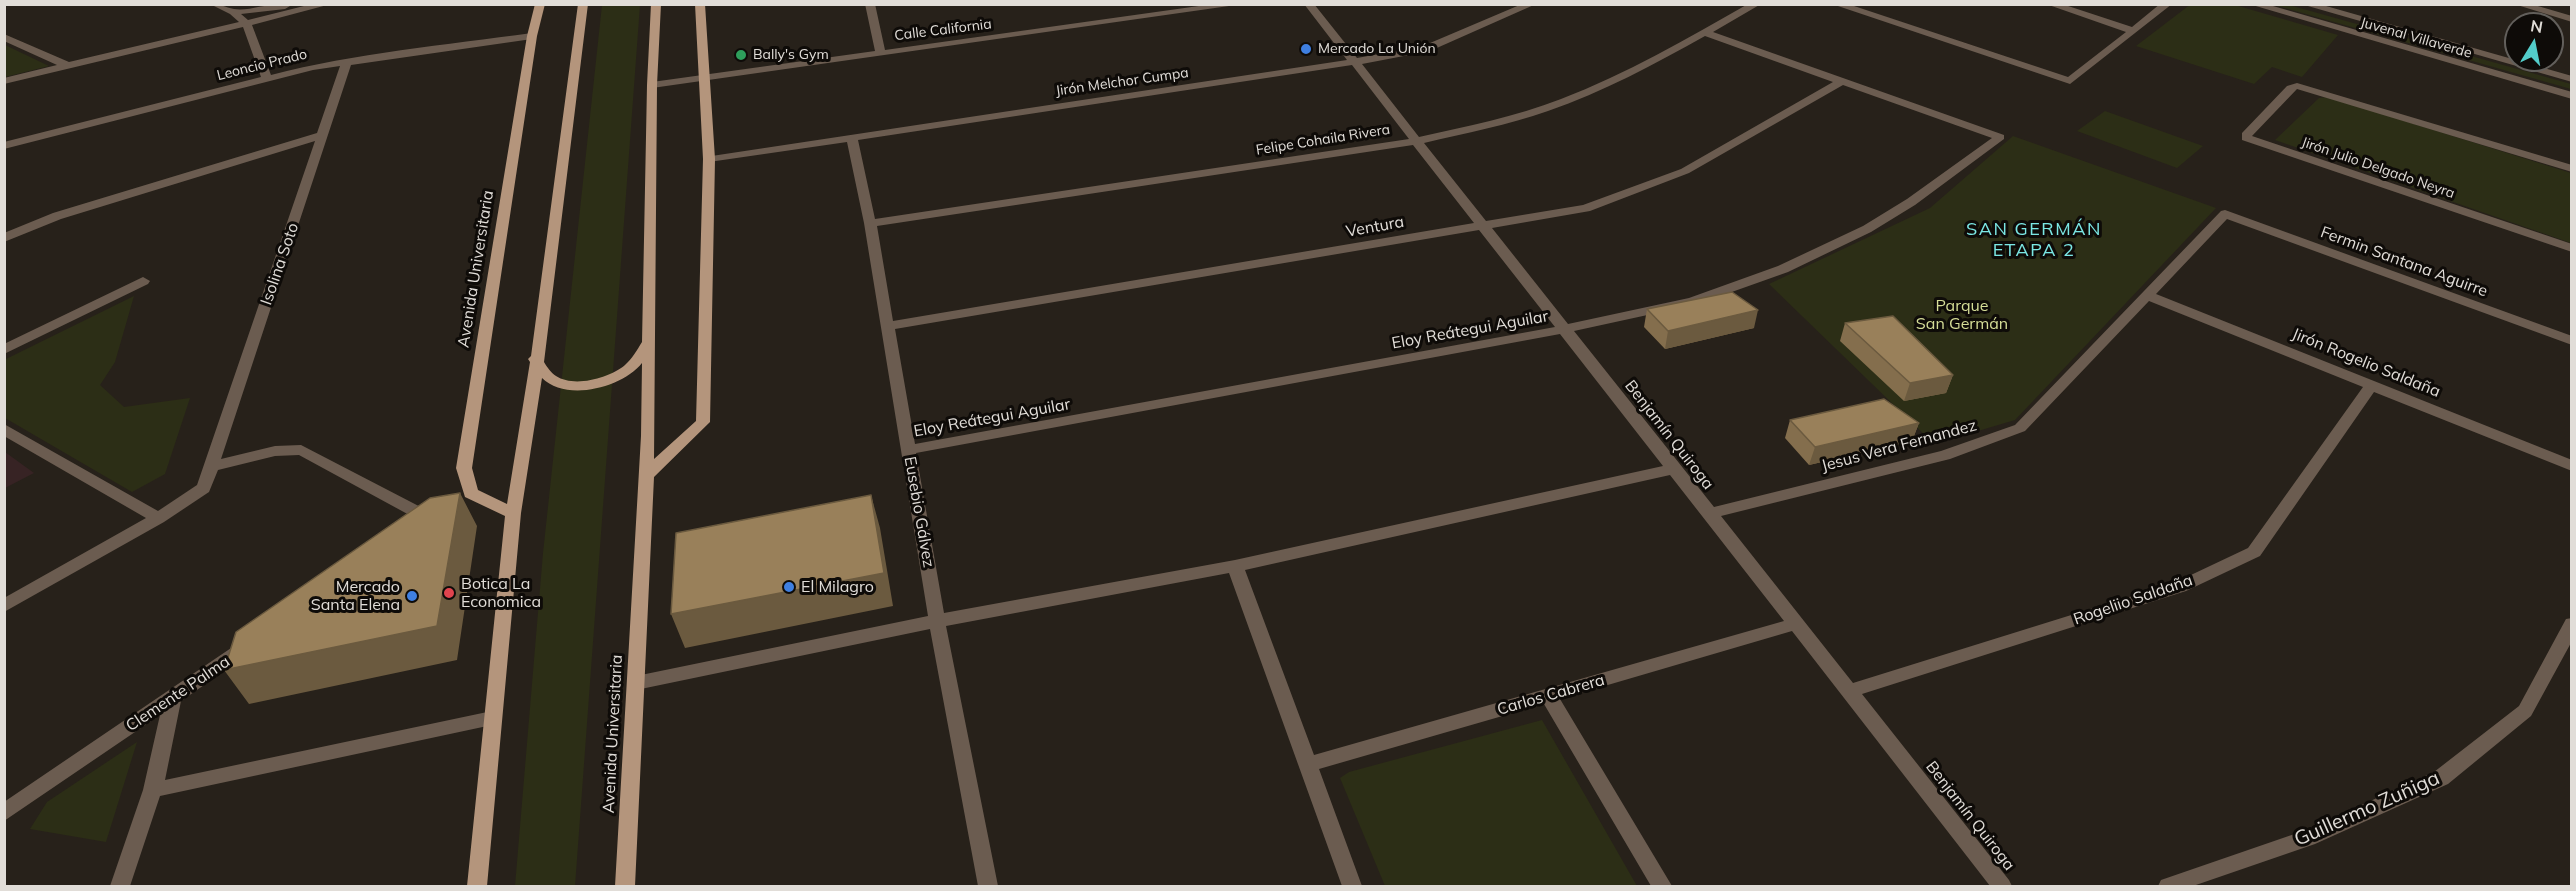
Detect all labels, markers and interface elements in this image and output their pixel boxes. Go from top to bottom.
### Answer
north arrow [2504,12,2564,72]
street label: Juvenal Villaverde [2358,14,2474,62]
text: N [2529,15,2544,37]
street label: Calle California [894,16,992,44]
place label: Mercado La Unión [1318,41,1436,57]
marker: Mercado La Unión [1299,42,1313,56]
street label: Leoncio Prado [215,46,309,84]
place label: Bally's Gym [753,47,829,63]
marker: Bally's Gym [734,48,748,62]
street label: Jirón Melchor Cumpa [1054,64,1190,100]
street label: Felipe Cohaila Rivera [1255,121,1391,159]
street label: Jirón Julio Delgado Neyra [2299,134,2457,202]
street label: Avenida Universitaria [454,189,498,349]
street label: Ventura [1345,212,1405,242]
district label: SAN GERMÁN ETAPA 2 [1966,219,2102,262]
street label: Isolina Soto [257,220,303,308]
street label: Fermin Santana Aguirre [2318,223,2490,301]
park label: Parque San Germán [1916,296,2008,334]
street label: Eloy Reátegui Aguilar [1390,307,1550,353]
street label: Jirón Rogelio Saldaña [2289,324,2443,402]
street label: Benjamín Quiroga [1620,377,1718,493]
street label: Eloy Reátegui Aguilar [912,395,1072,441]
street label: Jesus Vera Fernandez [1819,416,1979,476]
street label: Eusebio Gálvez [900,455,938,569]
street label: Rogeliio Saldaña [2071,571,2195,629]
place label: Botica La Economica [461,574,541,612]
place label: Mercado Santa Elena [311,577,400,615]
place label: El Milagro [801,577,874,597]
marker: El Milagro [782,580,796,594]
marker: Botica La Economica [442,586,456,600]
marker: Mercado Santa Elena [405,589,419,603]
street label: Clemente Palma [122,652,234,736]
street label: Avenida Universitaria [599,654,627,814]
street label: Carlos Cabrera [1495,671,1607,719]
street label: Benjamín Quiroga [1921,758,2019,874]
street label: Guillermo Zuñiga [2291,766,2443,852]

